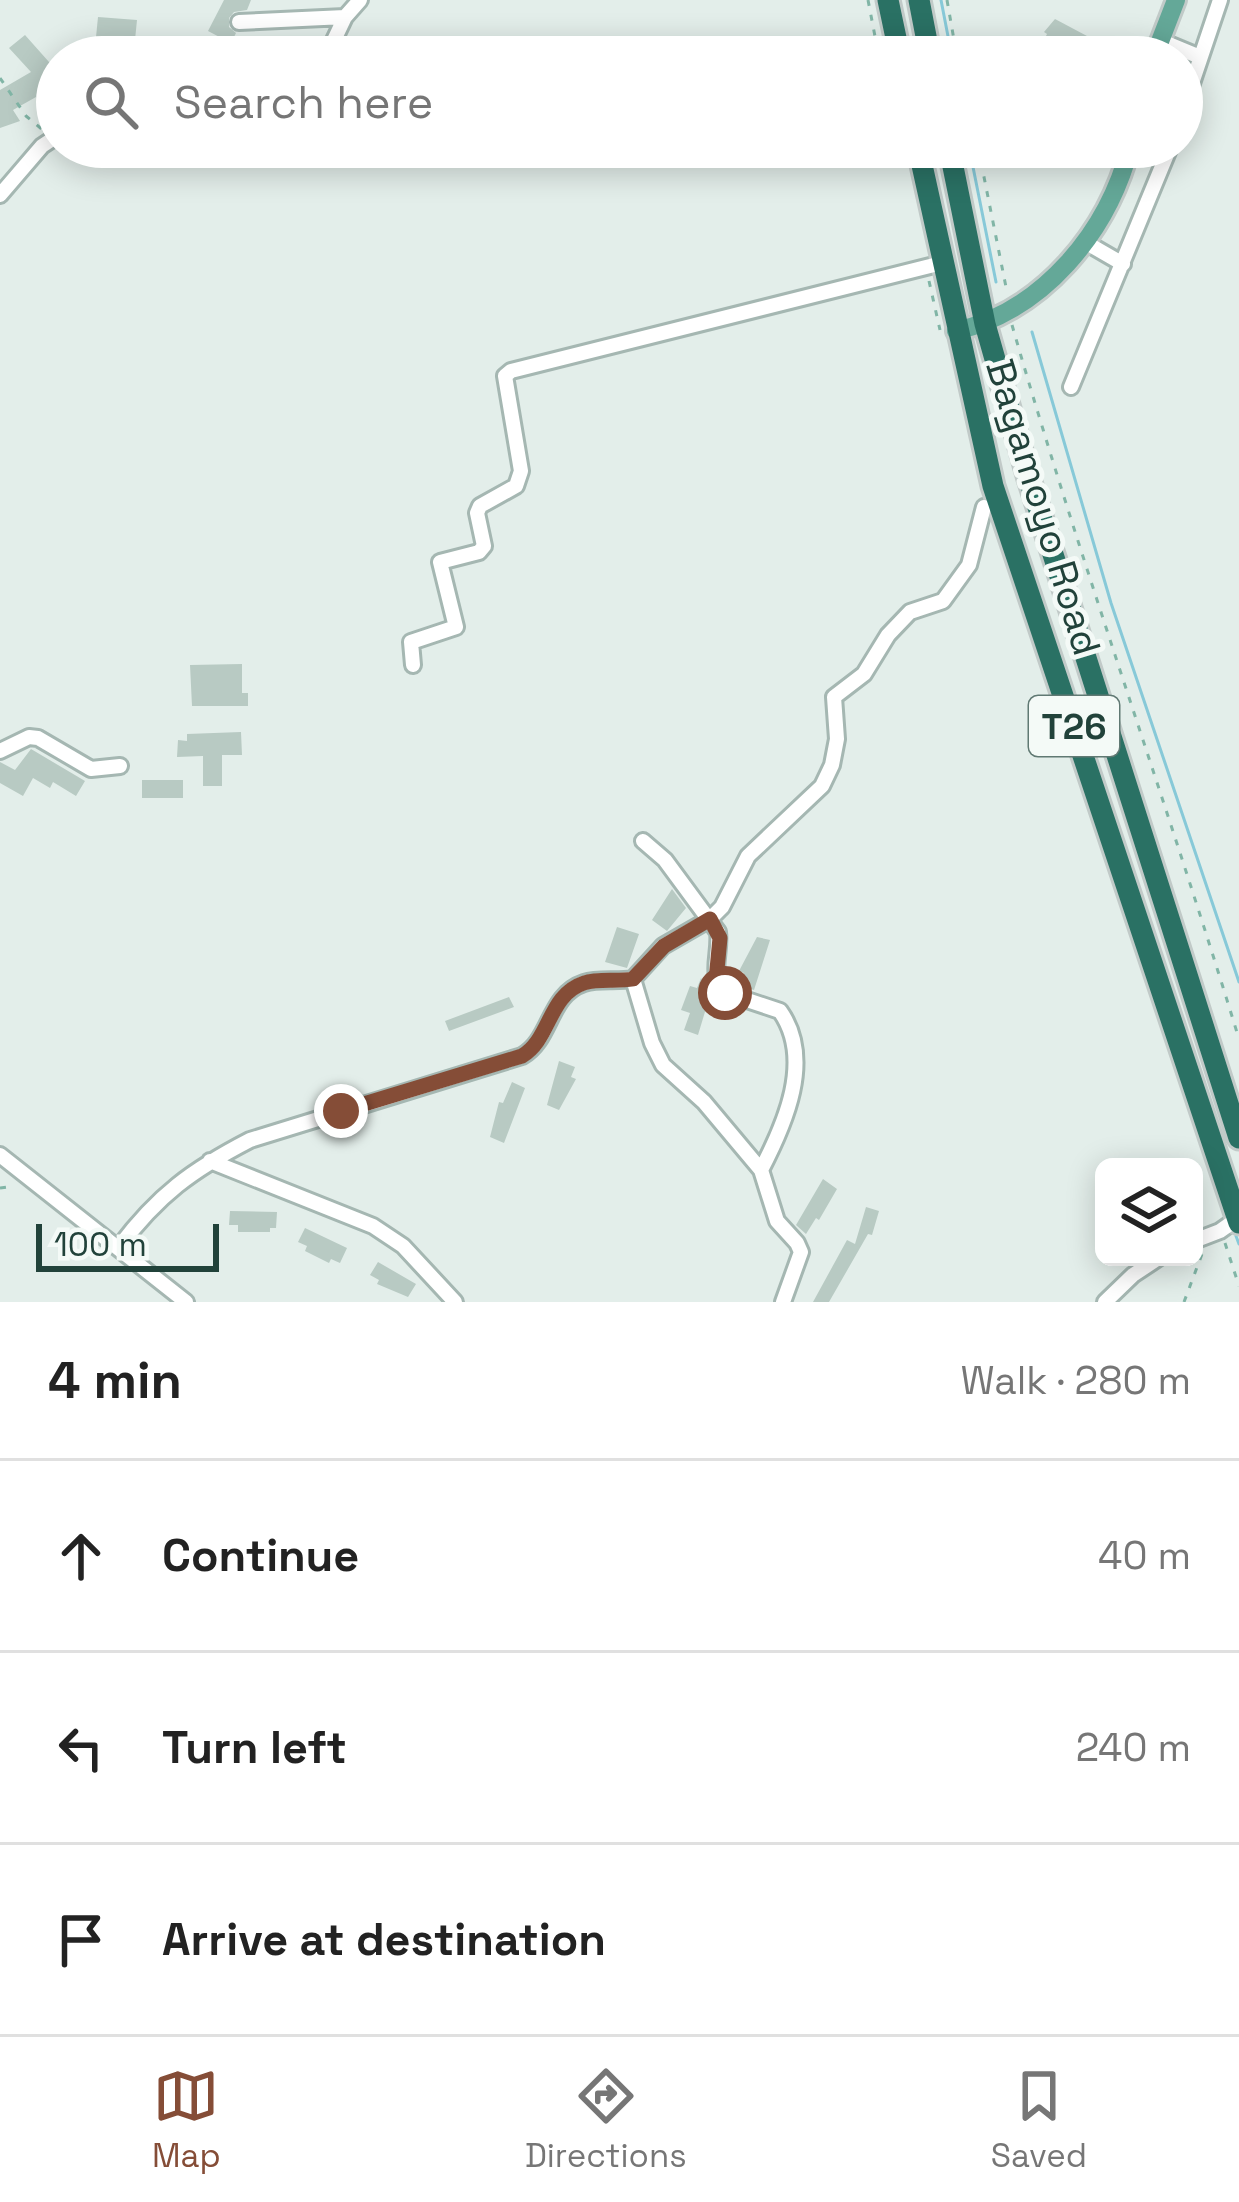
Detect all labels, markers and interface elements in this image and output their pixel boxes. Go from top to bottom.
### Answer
search box [36,36,1203,168]
icon: search [78,69,144,135]
text: Search here [174,74,433,131]
street label: Bagamoyo Road [975,353,1112,661]
road number: T26 [1029,696,1119,756]
route start [698,966,752,1020]
route end [314,1084,368,1138]
map controls [1095,1158,1203,1266]
button: layers [1095,1158,1203,1266]
scale bar [36,1218,219,1271]
text: 100 m [54,1224,147,1266]
text: 4 min [48,1348,182,1413]
text: Walk · 280 m [961,1356,1191,1405]
icon: ahead [48,1523,114,1589]
text: Continue [162,1527,359,1584]
text: 40 m [1098,1531,1191,1580]
icon: left [48,1715,114,1781]
text: Turn left [162,1719,347,1776]
text: 240 m [1076,1723,1191,1772]
icon: arrive [48,1907,114,1973]
text: Arrive at destination [162,1911,606,1968]
tab: Map [152,2063,221,2177]
tab: Directions [525,2063,687,2177]
tab: Saved [991,2063,1087,2177]

